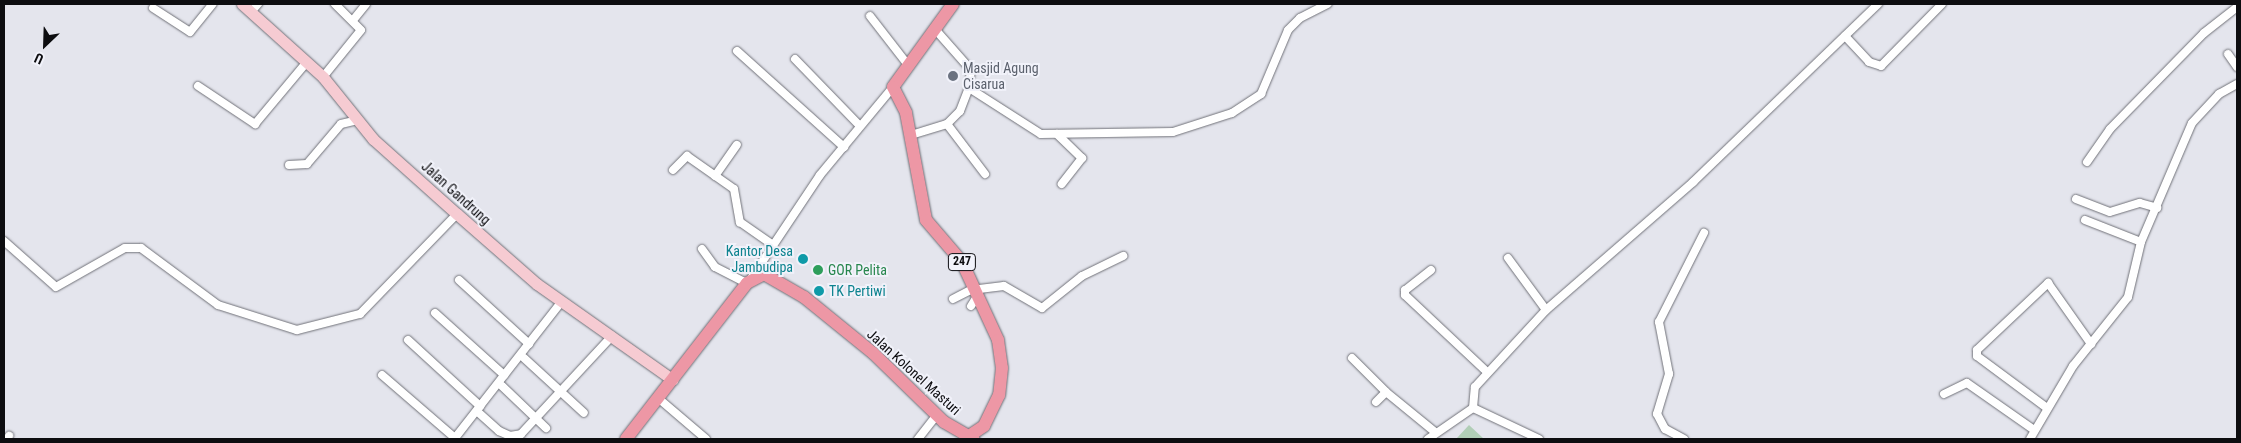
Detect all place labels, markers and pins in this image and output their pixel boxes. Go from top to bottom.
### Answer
place label: Masjid Agung Cisarua [963,60,1039,92]
marker: Masjid Agung Cisarua [947,70,959,82]
place label: Kantor Desa Jambudipa [726,243,793,276]
marker: Kantor Desa Jambudipa [797,253,809,265]
place label: GOR Pelita [828,262,887,278]
marker: GOR Pelita [812,264,824,276]
place label: TK Pertiwi [829,283,886,299]
marker: TK Pertiwi [813,285,825,297]

